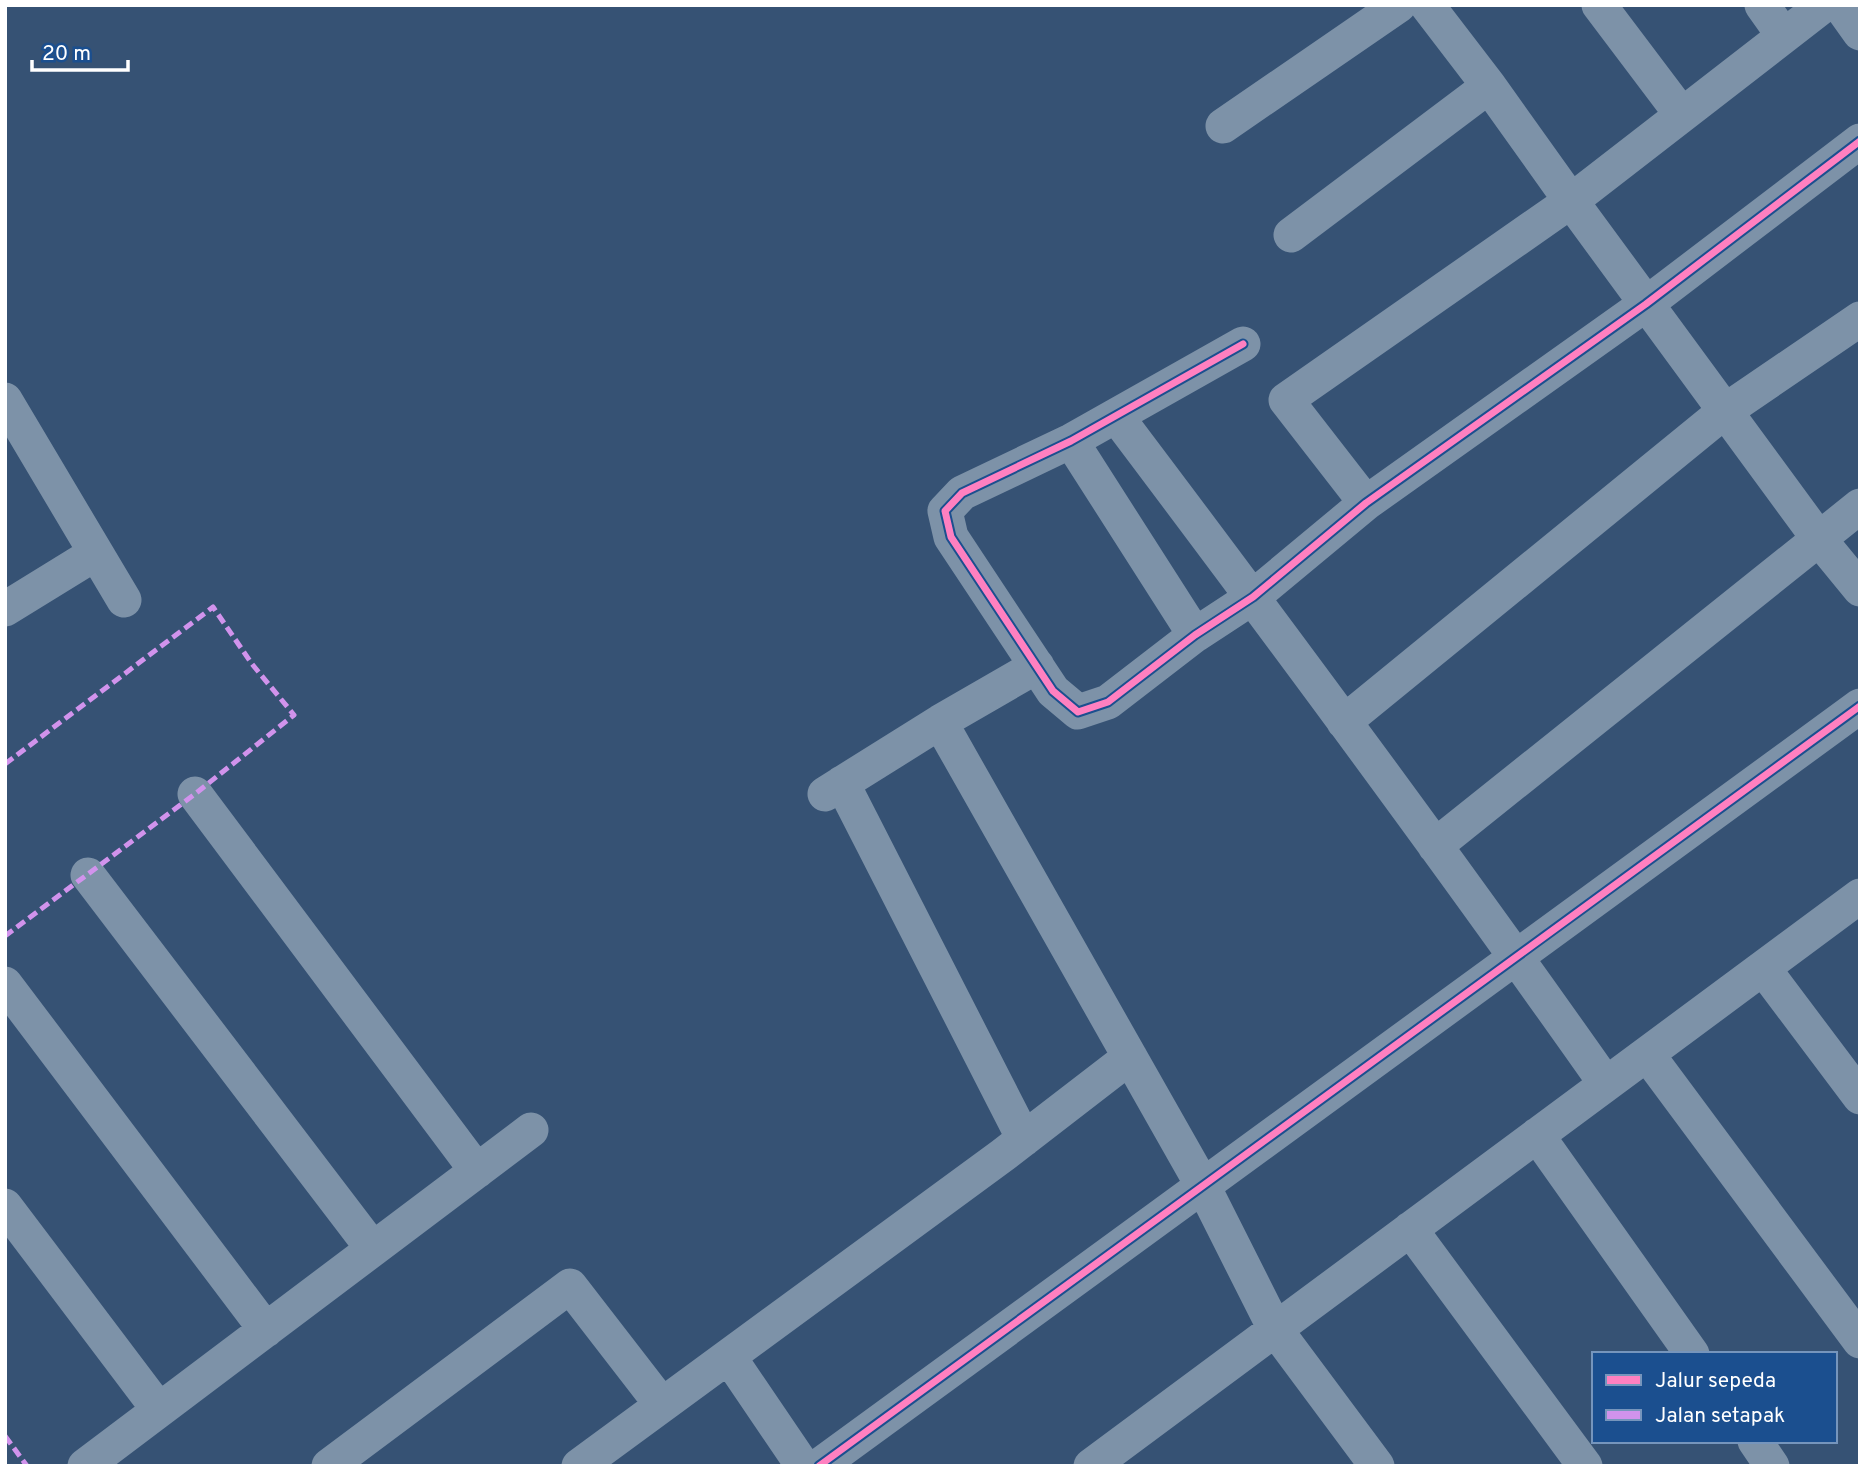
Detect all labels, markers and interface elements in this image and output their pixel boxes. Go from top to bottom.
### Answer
scale bar [32,28,128,72]
text: 20 m [42,41,91,68]
legend [1592,1352,1837,1443]
text: Jalur sepeda [1655,1368,1776,1395]
text: Jalan setapak [1655,1403,1785,1430]

